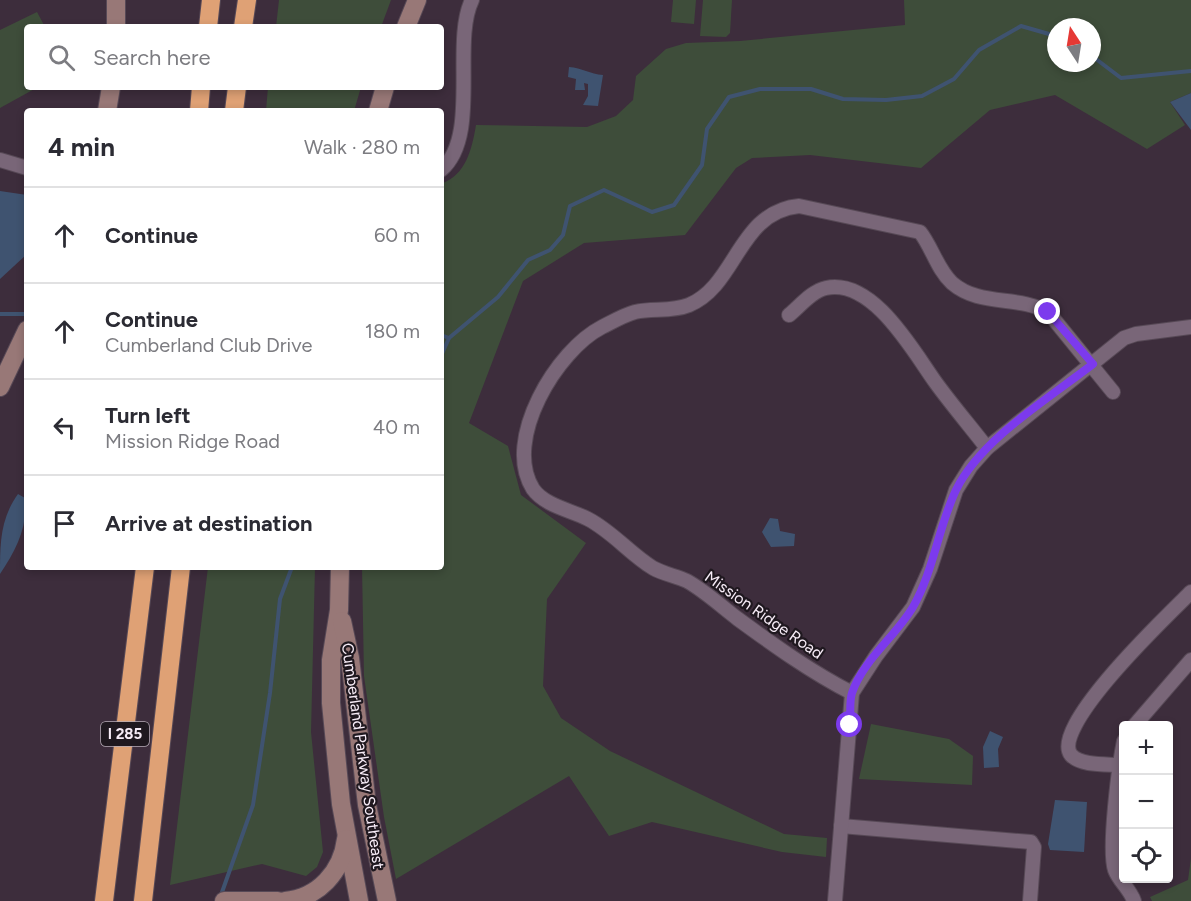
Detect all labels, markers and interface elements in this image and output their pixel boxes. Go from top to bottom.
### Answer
north arrow [1047,18,1101,72]
search box [24,24,444,90]
icon: search [45,41,78,74]
text: Search here [93,44,211,71]
text: 4 min [48,131,115,163]
text: Walk · 280 m [304,135,420,159]
icon: ahead [48,219,81,252]
text: Continue [105,222,198,249]
text: 60 m [374,223,420,247]
route end [1034,298,1060,324]
text: Continue [105,306,198,333]
icon: ahead [48,315,81,348]
text: 180 m [365,319,420,343]
text: Cumberland Club Drive [105,333,312,357]
text: Turn left [105,402,191,429]
icon: left [48,411,81,444]
text: 40 m [373,415,420,439]
text: Mission Ridge Road [105,429,280,453]
icon: arrive [48,507,81,540]
text: Arrive at destination [105,510,313,537]
street label: Mission Ridge Road [701,567,827,663]
street label: Cumberland Parkway Southeast [338,642,388,870]
route start [836,711,862,737]
map controls [1119,721,1173,883]
button: + [1119,721,1173,775]
road number: I 285 [101,722,149,746]
button: − [1119,775,1173,829]
button: locate [1119,829,1173,883]

